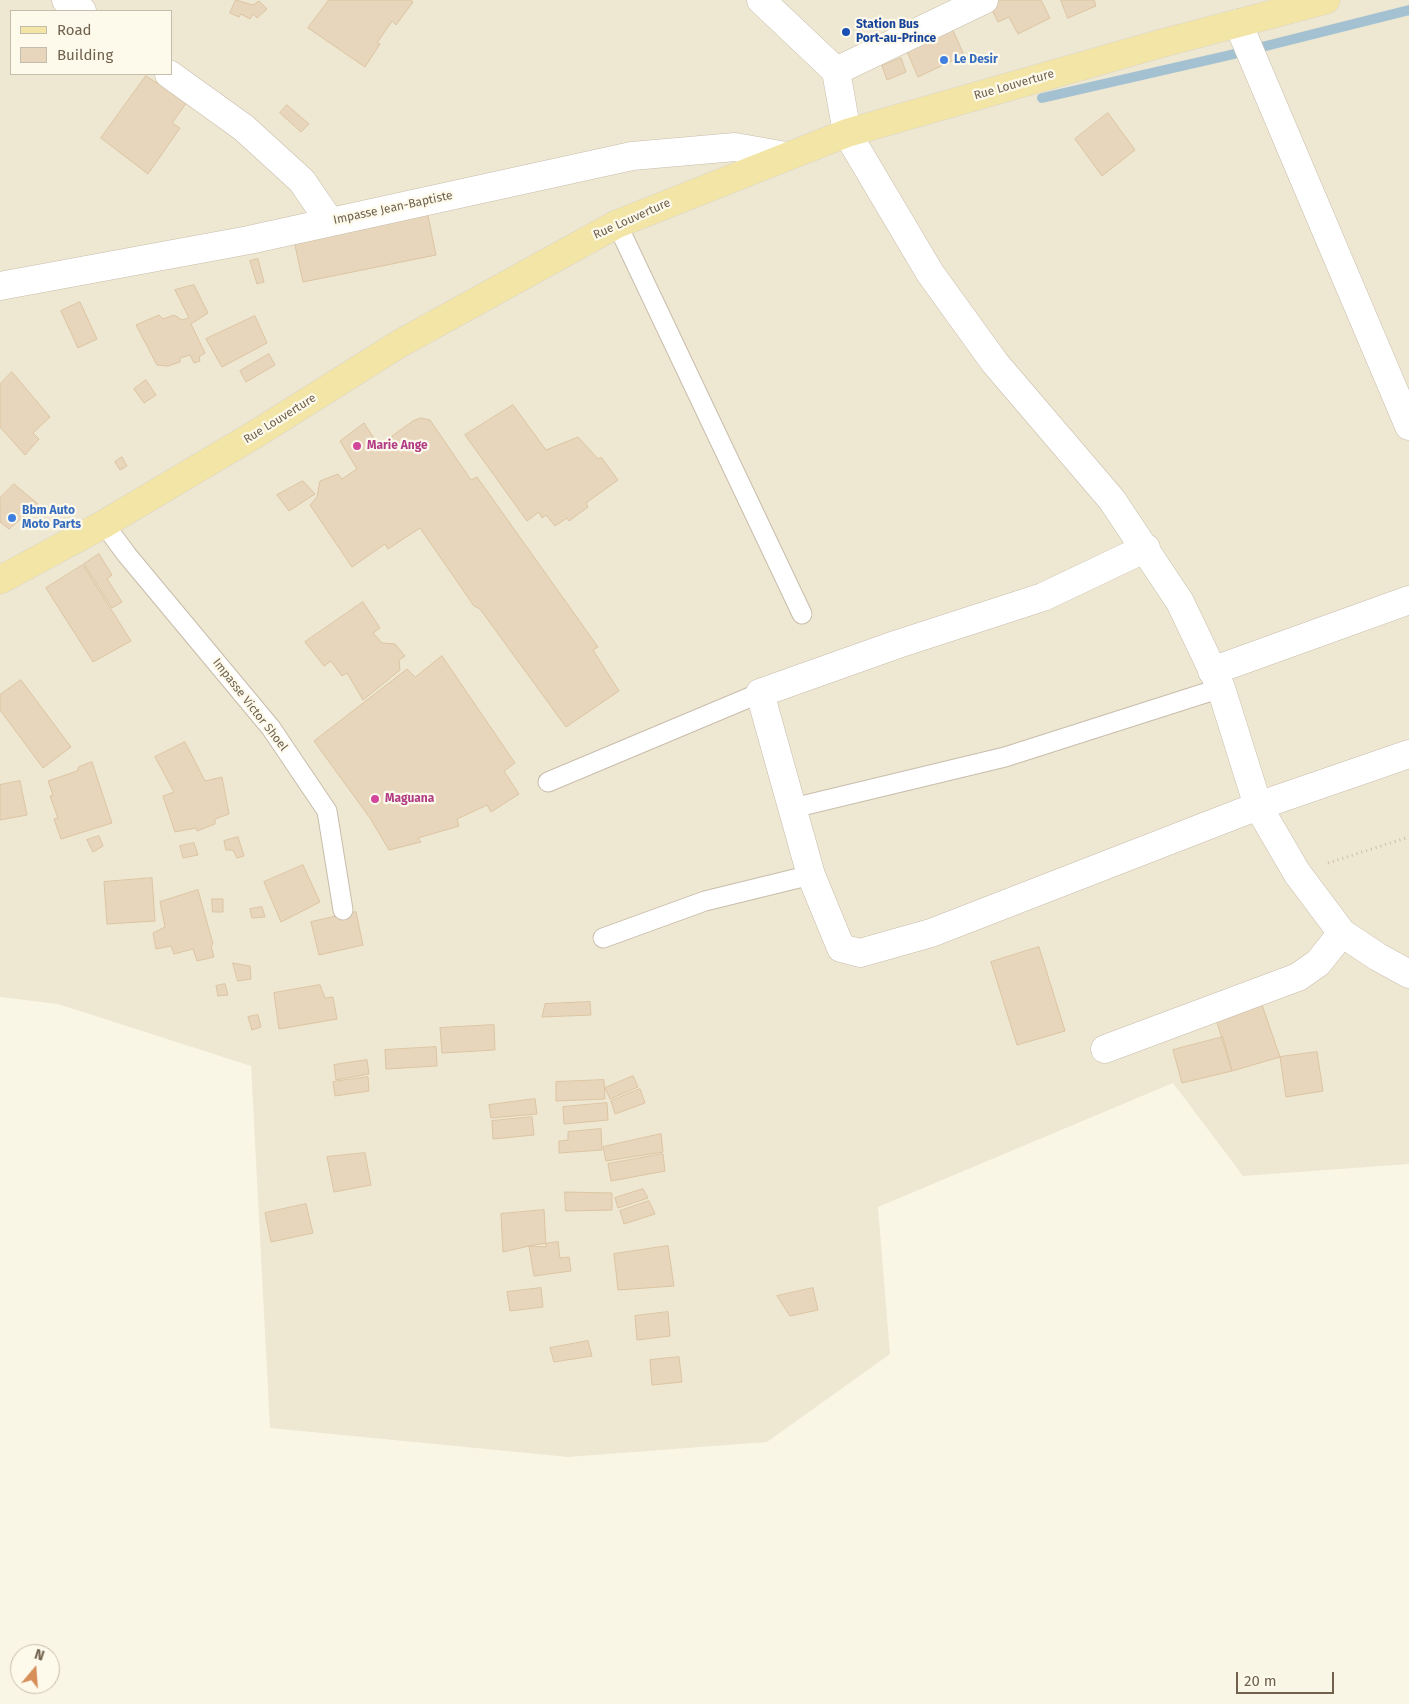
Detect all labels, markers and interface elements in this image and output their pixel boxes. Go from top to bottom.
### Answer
legend [10,10,172,75]
place label: Station Bus Port-au-Prince [856,18,936,46]
text: Road [57,21,92,39]
marker: Station Bus Port-au-Prince [840,26,852,38]
text: Building [57,46,113,64]
place label: Le Desir [954,53,998,67]
marker: Le Desir [938,54,950,66]
street label: Rue Louverture [972,67,1056,103]
street label: Impasse Jean-Baptiste [332,188,454,228]
street label: Rue Louverture [591,196,673,242]
street label: Rue Louverture [241,391,319,447]
place label: Marie Ange [367,439,428,453]
marker: Marie Ange [351,440,363,452]
place label: Bbm Auto Moto Parts [22,504,81,532]
marker: Bbm Auto Moto Parts [6,512,18,524]
street label: Impasse Victor Shoel [209,656,291,754]
place label: Maguana [385,792,434,806]
marker: Maguana [369,793,381,805]
north arrow [10,1644,60,1694]
text: N [32,1646,47,1665]
scale bar [1239,1662,1336,1694]
text: 20 m [1244,1672,1277,1690]

